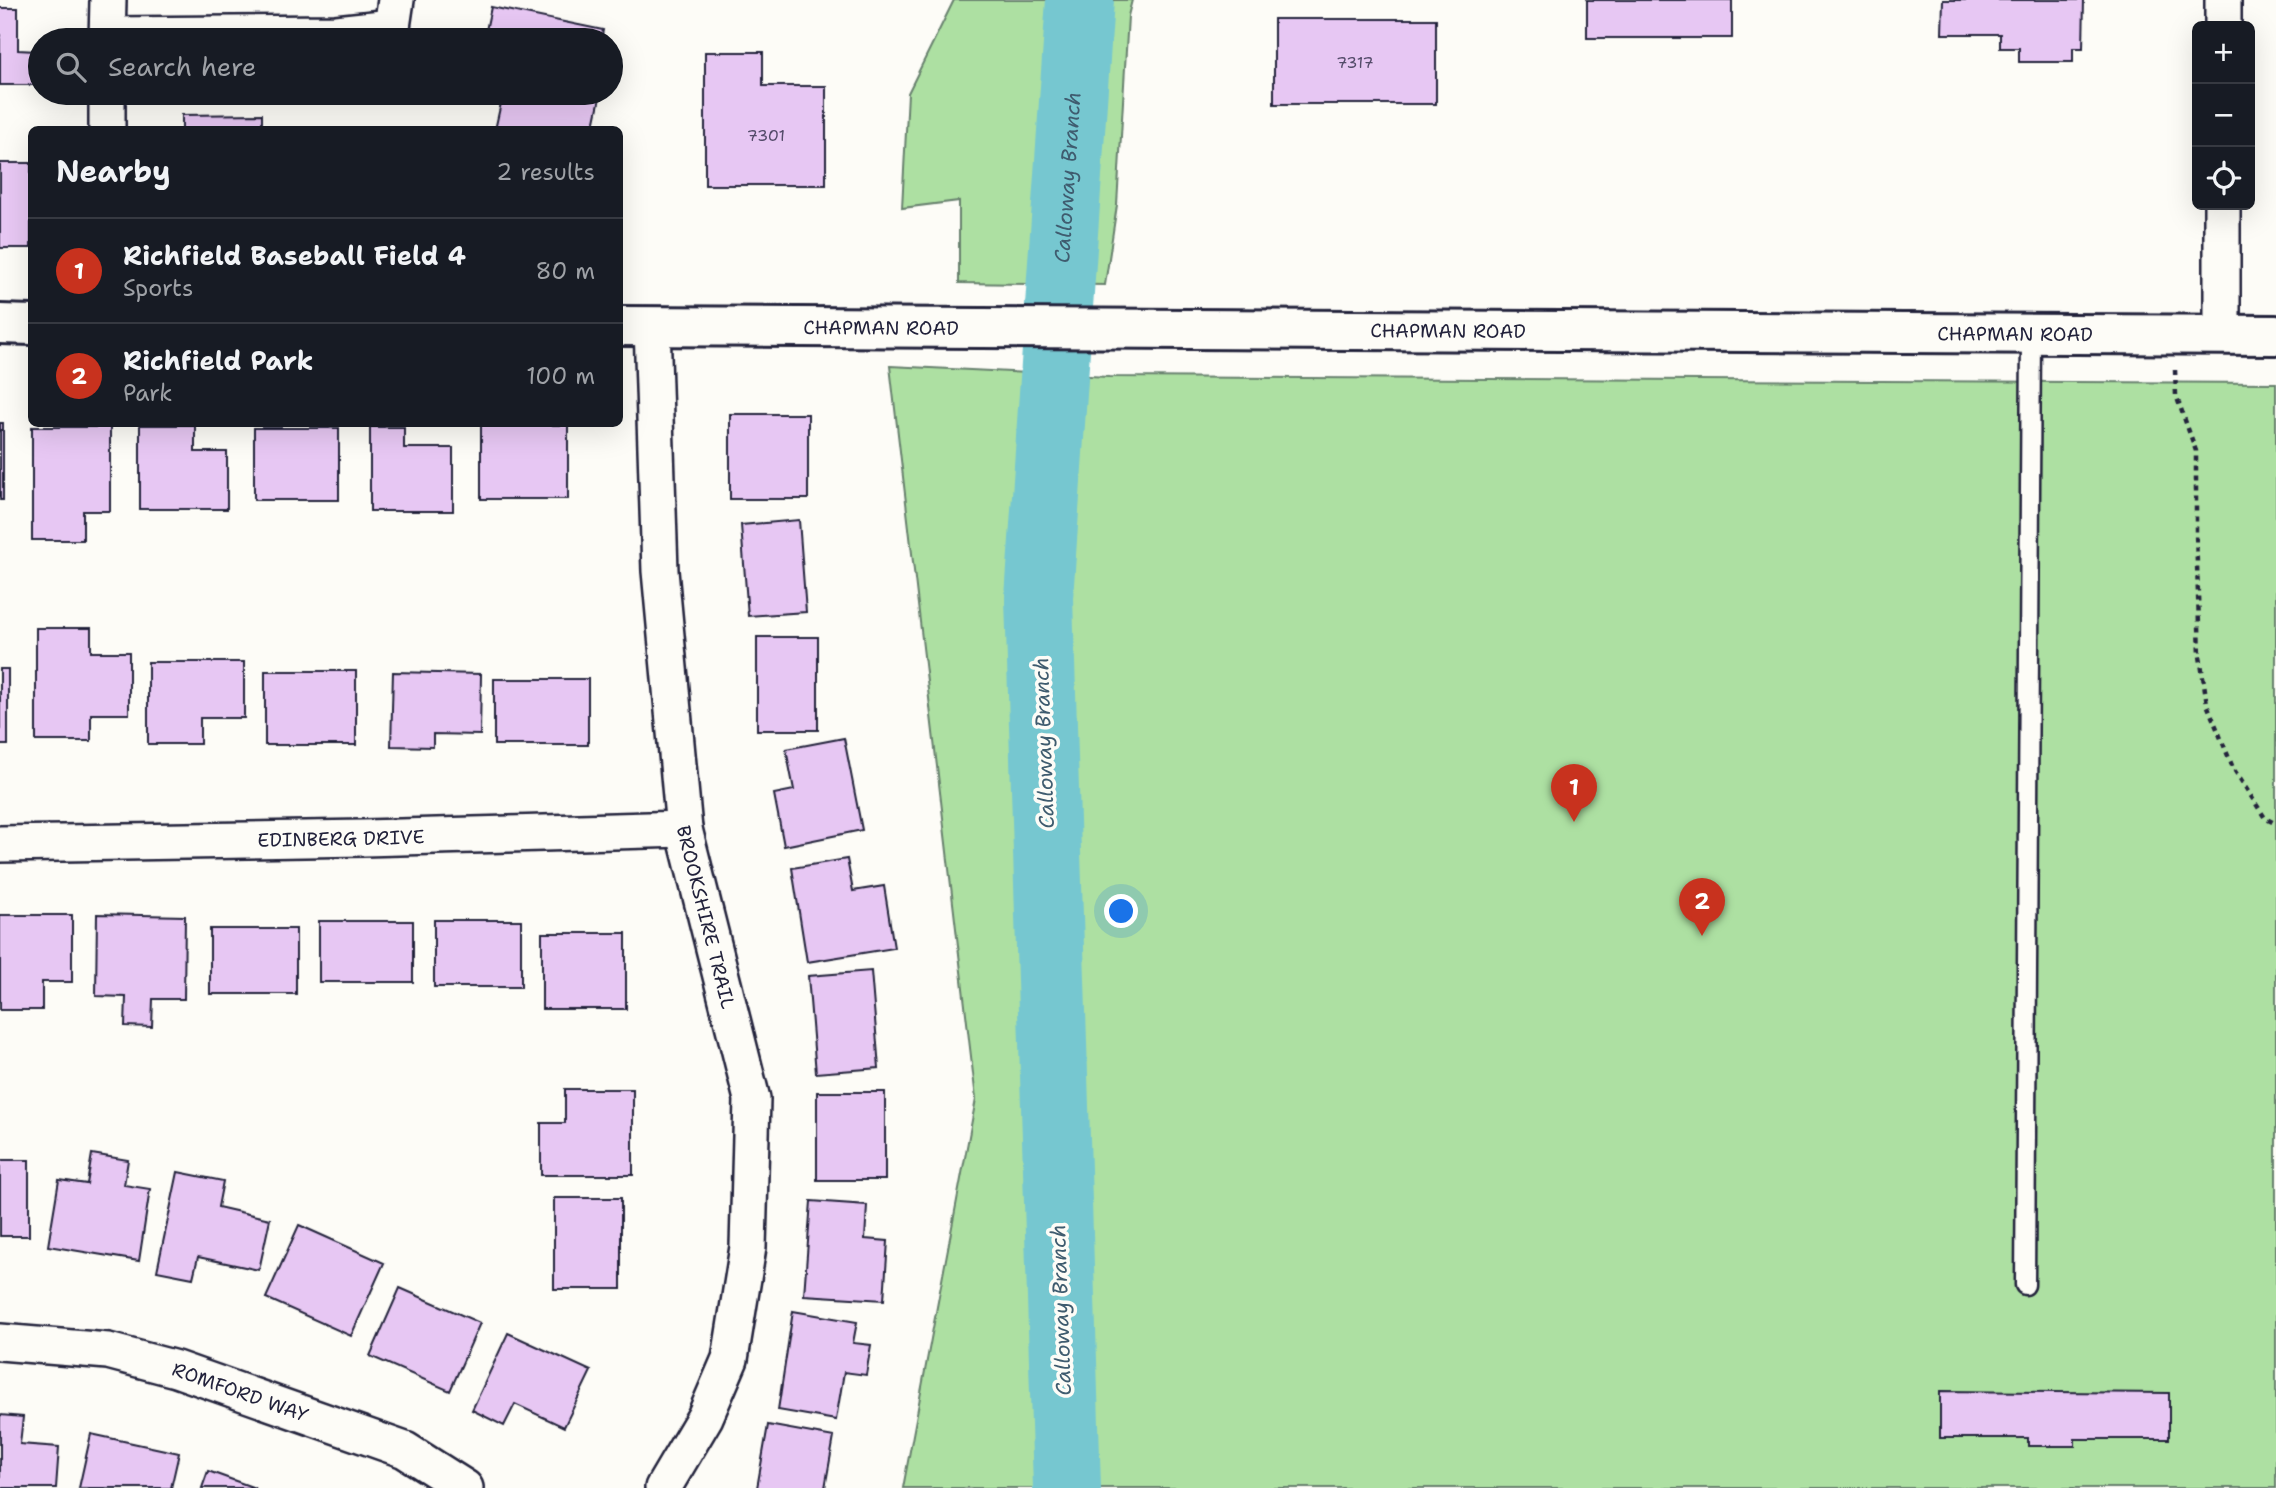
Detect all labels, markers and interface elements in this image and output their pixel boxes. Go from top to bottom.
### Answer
map controls [2192,21,2255,210]
button: + [2192,21,2255,84]
search box [28,28,623,105]
icon: search [52,48,90,86]
text: Search here [108,49,257,84]
house number: 7317 [1336,52,1374,73]
button: − [2192,84,2255,147]
water label: Calloway Branch [1048,91,1088,264]
house number: 7301 [747,125,785,146]
button: locate [2192,147,2255,210]
text: Nearby [56,151,171,192]
text: 2 results [496,157,595,187]
text: Richfield Baseball Field 4 [123,238,466,273]
text: 1 [74,256,84,286]
text: 80 m [536,256,595,286]
text: Sports [123,273,194,303]
street label: CHAPMAN ROAD [803,314,959,340]
street label: CHAPMAN ROAD [1370,318,1526,343]
street label: CHAPMAN ROAD [1937,321,2093,347]
text: Richfield Park [123,343,313,378]
text: 2 [71,361,87,391]
text: 100 m [526,361,595,391]
text: Park [123,378,172,408]
water label: Calloway Branch [1027,657,1061,829]
pin: 1 [1551,764,1597,822]
street label: BROOKSHIRE TRAIL [671,823,741,1011]
street label: EDINBERG DRIVE [257,824,425,852]
pin: 2 [1679,878,1725,936]
your location [1104,894,1138,928]
water label: Calloway Branch [1044,1224,1078,1396]
street label: ROMFORD WAY [169,1356,312,1428]

